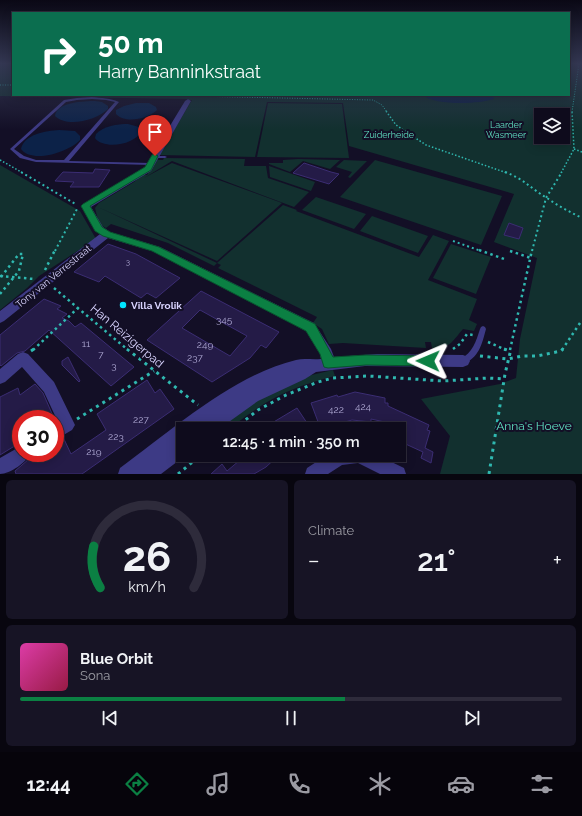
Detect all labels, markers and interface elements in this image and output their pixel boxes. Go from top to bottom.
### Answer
text: 50 m [98,27,164,60]
icon: right [32,28,84,80]
text: Harry Banninkstraat [98,61,261,82]
map controls [534,108,570,144]
button: layers [534,108,570,144]
pin [138,115,172,156]
park label: Laarder Wasmeer [486,120,527,140]
icon: arrive [144,121,166,143]
park label: Zuiderheide [364,130,415,140]
street label: Tony van Verrestraat [14,242,94,310]
house number: 3 [126,257,130,267]
marker: Villa Vrolik [118,300,128,310]
place label: Villa Vrolik [131,300,182,311]
street label: Han Reizigerpad [88,301,166,371]
house number: 345 [216,314,233,325]
house number: 11 [82,338,91,349]
house number: 249 [197,339,213,350]
position arrow [407,340,449,382]
house number: 7 [98,349,104,360]
house number: 237 [187,352,204,363]
house number: 3 [111,360,117,371]
house number: 424 [355,401,372,412]
house number: 422 [328,404,344,415]
speed limit sign: 30 [12,410,64,462]
house number: 227 [133,414,150,425]
park label: Anna's Hoeve [496,419,572,433]
house number: 223 [108,431,124,442]
text: 12:45 · 1 min · 350 m [222,433,360,451]
house number: 219 [86,446,102,457]
text: Climate [308,523,354,538]
text: 26 [123,531,171,580]
text: 21° [417,543,456,578]
text: − [308,547,320,573]
text: + [553,547,562,573]
text: km/h [128,578,166,594]
text: Blue Orbit [80,650,153,668]
text: Sona [80,668,110,683]
icon: previous [99,707,121,729]
icon: pause [280,707,302,729]
icon: next [461,707,483,729]
icon: directions [123,770,151,798]
icon: music [204,770,232,798]
icon: phone [285,770,313,798]
icon: climate [366,770,394,798]
icon: car [447,770,475,798]
icon: filters [528,770,556,798]
text: 12:44 [26,774,70,795]

